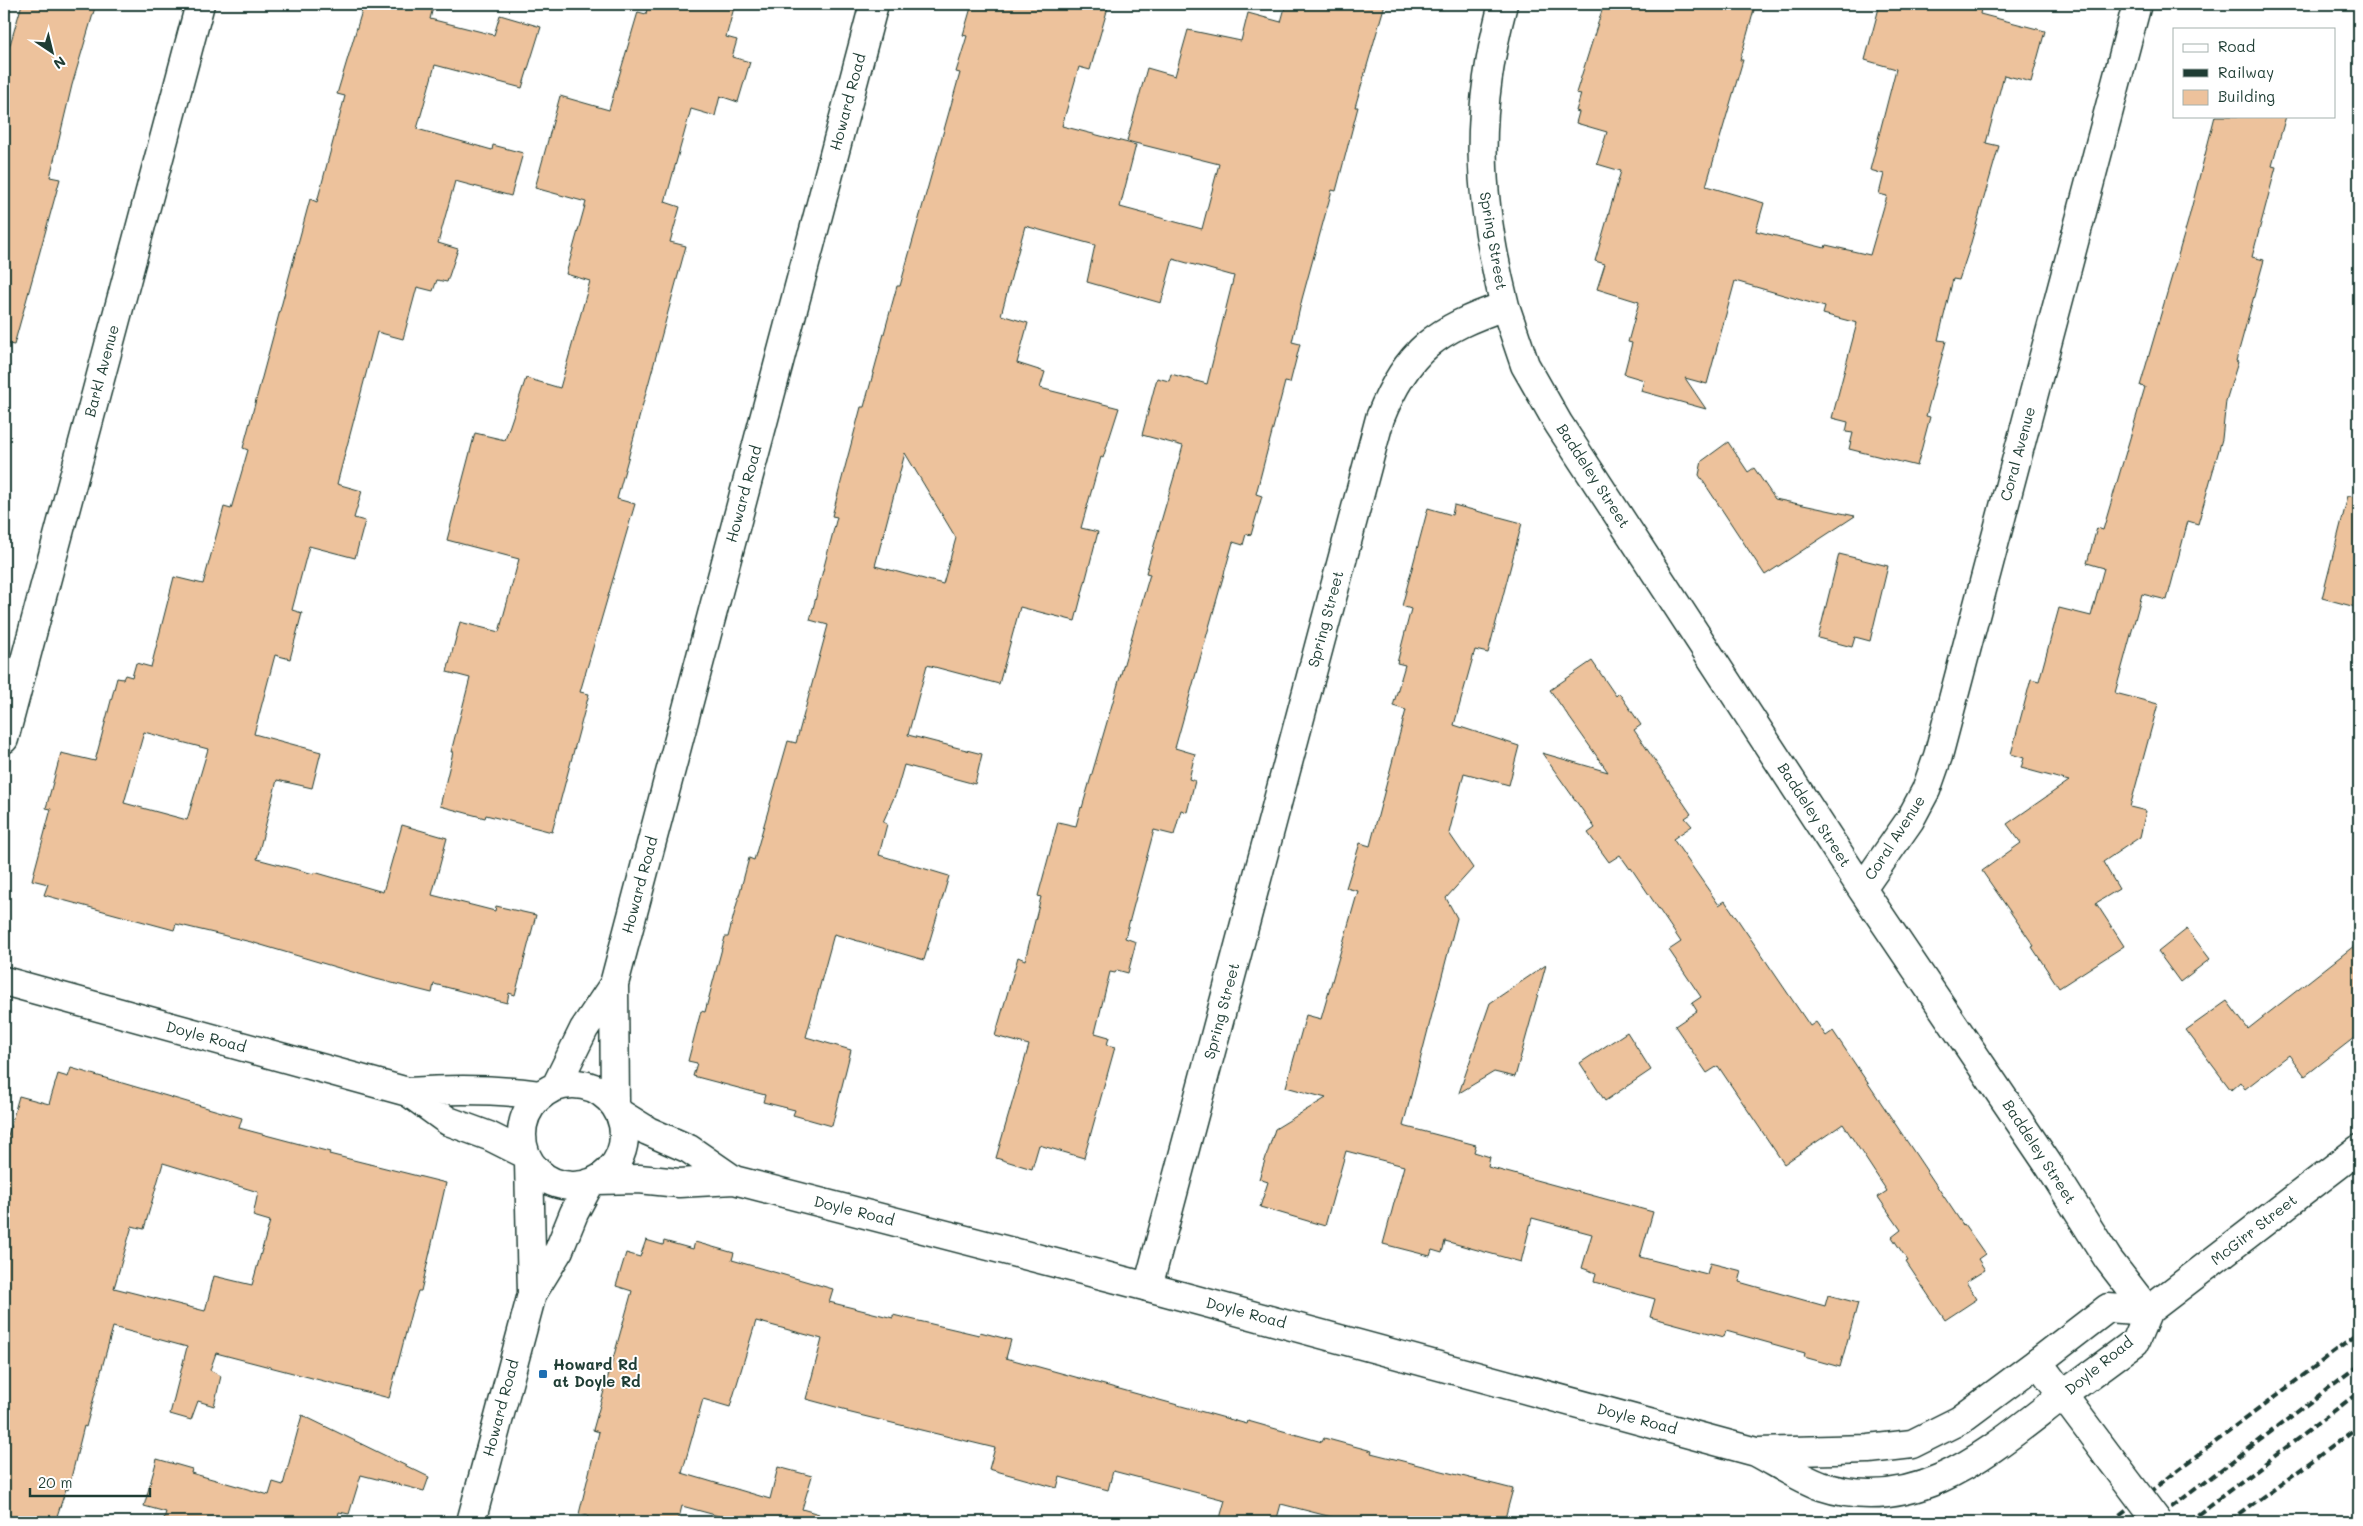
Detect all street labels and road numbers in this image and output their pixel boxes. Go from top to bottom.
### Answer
street label: Howard Road [824,51,870,153]
street label: Spring Street [1476,190,1512,292]
street label: Barkl Avenue [79,322,123,419]
street label: Coral Avenue [1995,404,2039,503]
street label: Baddeley Street [1553,420,1635,531]
street label: Howard Road [720,443,766,545]
street label: Spring Street [1303,568,1348,669]
street label: Baddeley Street [1774,759,1856,870]
street label: Coral Avenue [1859,791,1929,884]
street label: Howard Road [616,834,662,936]
street label: Spring Street [1199,960,1244,1061]
street label: Doyle Road [164,1016,249,1056]
street label: Baddeley Street [1999,1096,2081,1207]
street label: McGirr Street [2206,1189,2301,1269]
street label: Doyle Road [812,1190,897,1230]
street label: Doyle Road [1204,1292,1289,1332]
street label: Doyle Road [2060,1332,2137,1399]
street label: Howard Road [477,1357,523,1459]
street label: Doyle Road [1595,1398,1680,1438]

